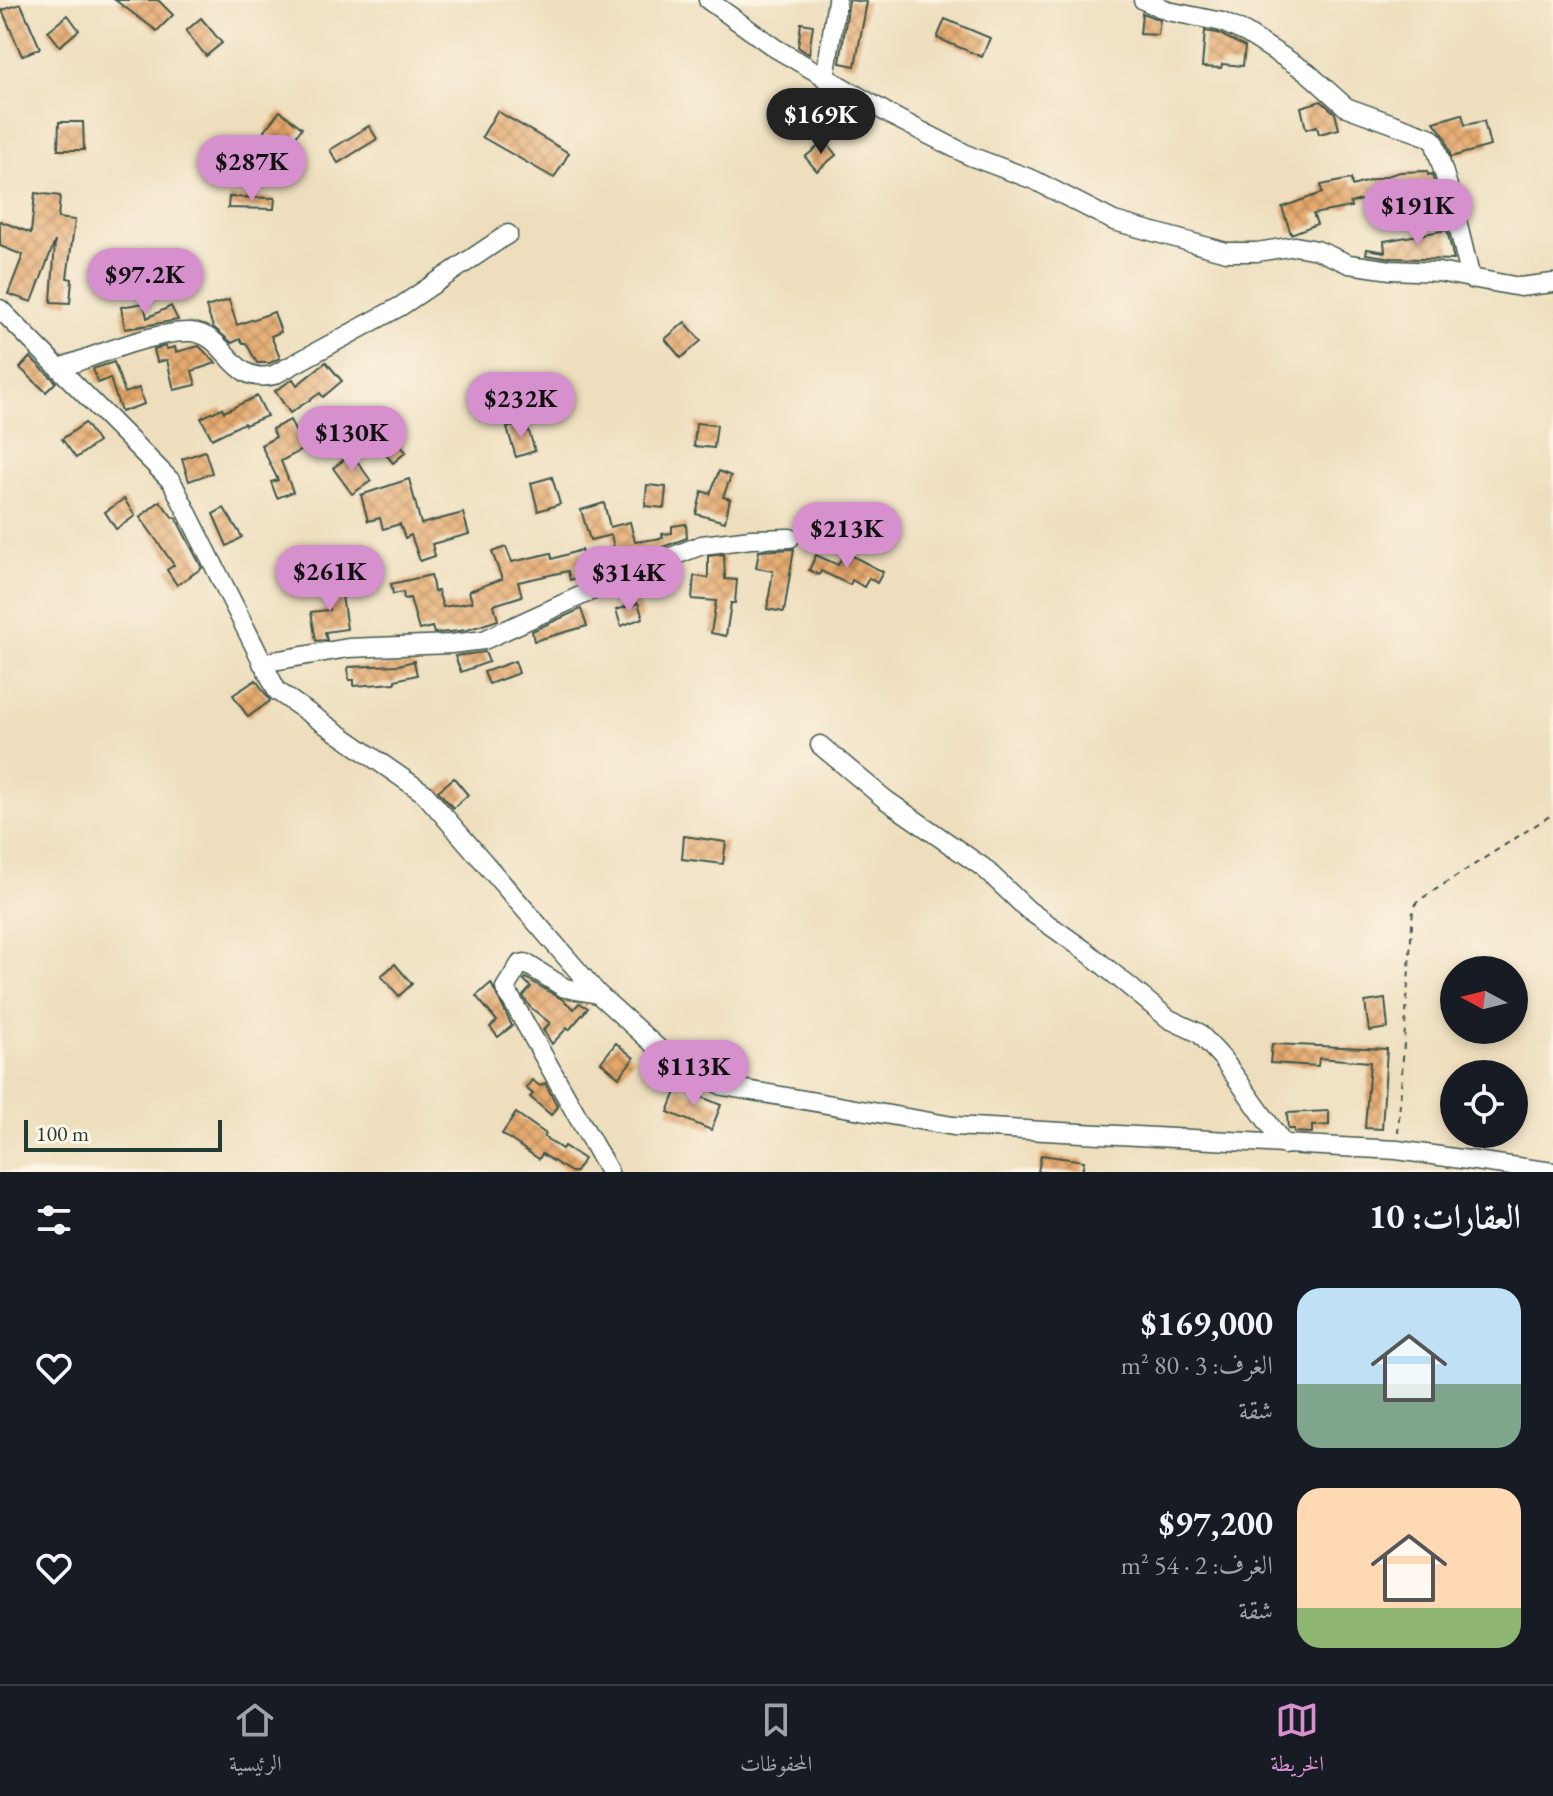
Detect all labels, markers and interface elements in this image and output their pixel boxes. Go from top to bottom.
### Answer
pin: $169K [765,88,877,156]
text: $169K [784,97,858,131]
pin: $287K [196,135,308,203]
text: $287K [215,144,289,178]
pin: $191K [1362,179,1474,247]
text: $191K [1381,188,1455,222]
pin: $97.2K [80,248,210,316]
text: $97.2K [105,257,185,291]
pin: $232K [465,372,577,440]
text: $232K [484,381,558,415]
pin: $130K [296,406,408,474]
text: $130K [315,415,389,449]
pin: $213K [791,502,903,570]
text: $213K [810,511,884,545]
pin: $261K [274,545,386,613]
pin: $314K [573,546,685,614]
text: $261K [293,554,367,588]
text: $314K [592,555,666,589]
north arrow [1440,956,1528,1044]
map controls [1440,956,1528,1148]
pin: $113K [638,1040,750,1108]
text: $113K [657,1049,731,1083]
button: locate [1440,1060,1528,1148]
scale bar [24,1116,222,1152]
text: 100 m [36,1119,89,1148]
text: العقارات: 10 [1369,1194,1521,1238]
icon: filters [32,1198,76,1242]
text: $169,000 [1141,1301,1273,1345]
icon: home [1361,1320,1457,1416]
icon: heart [32,1346,76,1390]
text: الغرف: 3 · 80 m² [1121,1348,1273,1382]
text: شقة [1239,1393,1273,1427]
text: $97,200 [1159,1501,1273,1545]
icon: home [1361,1520,1457,1616]
icon: heart [32,1546,76,1590]
text: الغرف: 2 · 54 m² [1121,1548,1273,1582]
text: شقة [1239,1593,1273,1627]
tab: الرئيسية [229,1698,282,1785]
tab: المحفوظات [740,1698,812,1785]
tab: الخريطة [1270,1698,1324,1785]

